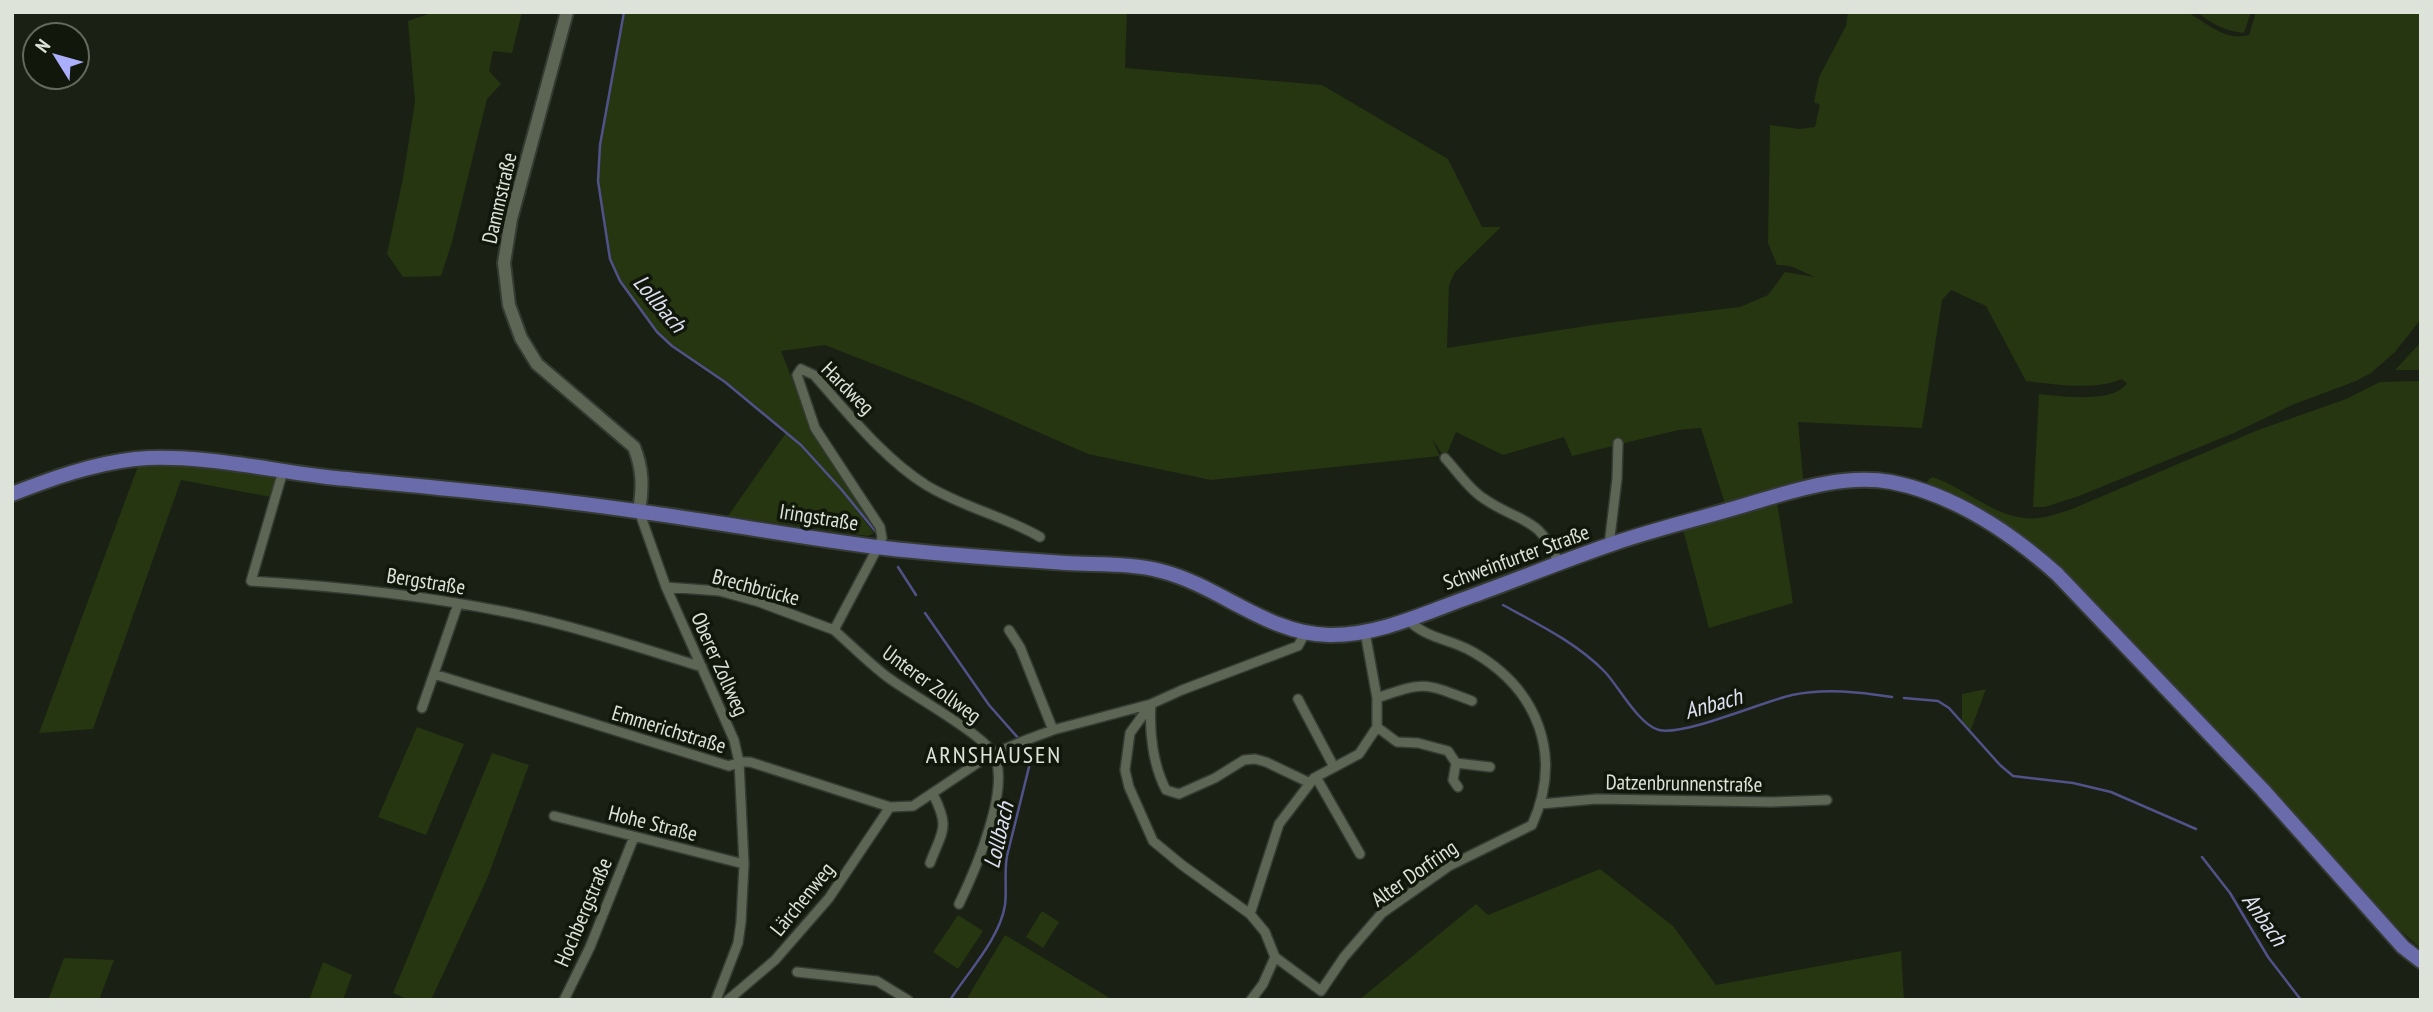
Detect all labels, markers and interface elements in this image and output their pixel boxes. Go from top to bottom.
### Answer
north arrow [21,21,91,91]
text: N [30,34,55,57]
street label: Dammstraße [475,150,523,246]
water label: Lollbach [627,268,694,339]
street label: Hardweg [816,356,880,420]
street label: Iringstraße [778,497,860,537]
street label: Schweinfurter Straße [1439,518,1593,596]
street label: Bergstraße [385,561,467,601]
street label: Brechbrücke [710,562,802,612]
street label: Oberer Zollweg [685,608,755,720]
street label: Unterer Zollweg [877,639,987,729]
water label: Anbach [1681,680,1747,725]
street label: Emmerichstraße [609,699,729,759]
district label: ARNSHAUSEN [926,739,1062,770]
street label: Datzenbrunnenstraße [1605,768,1763,798]
water label: Lollbach [976,797,1020,871]
street label: Hohe Straße [606,799,700,847]
street label: Alter Dorfring [1366,834,1462,912]
street label: Hochbergstraße [548,854,618,970]
street label: Lärchenweg [764,857,840,941]
water label: Anbach [2236,887,2295,953]

